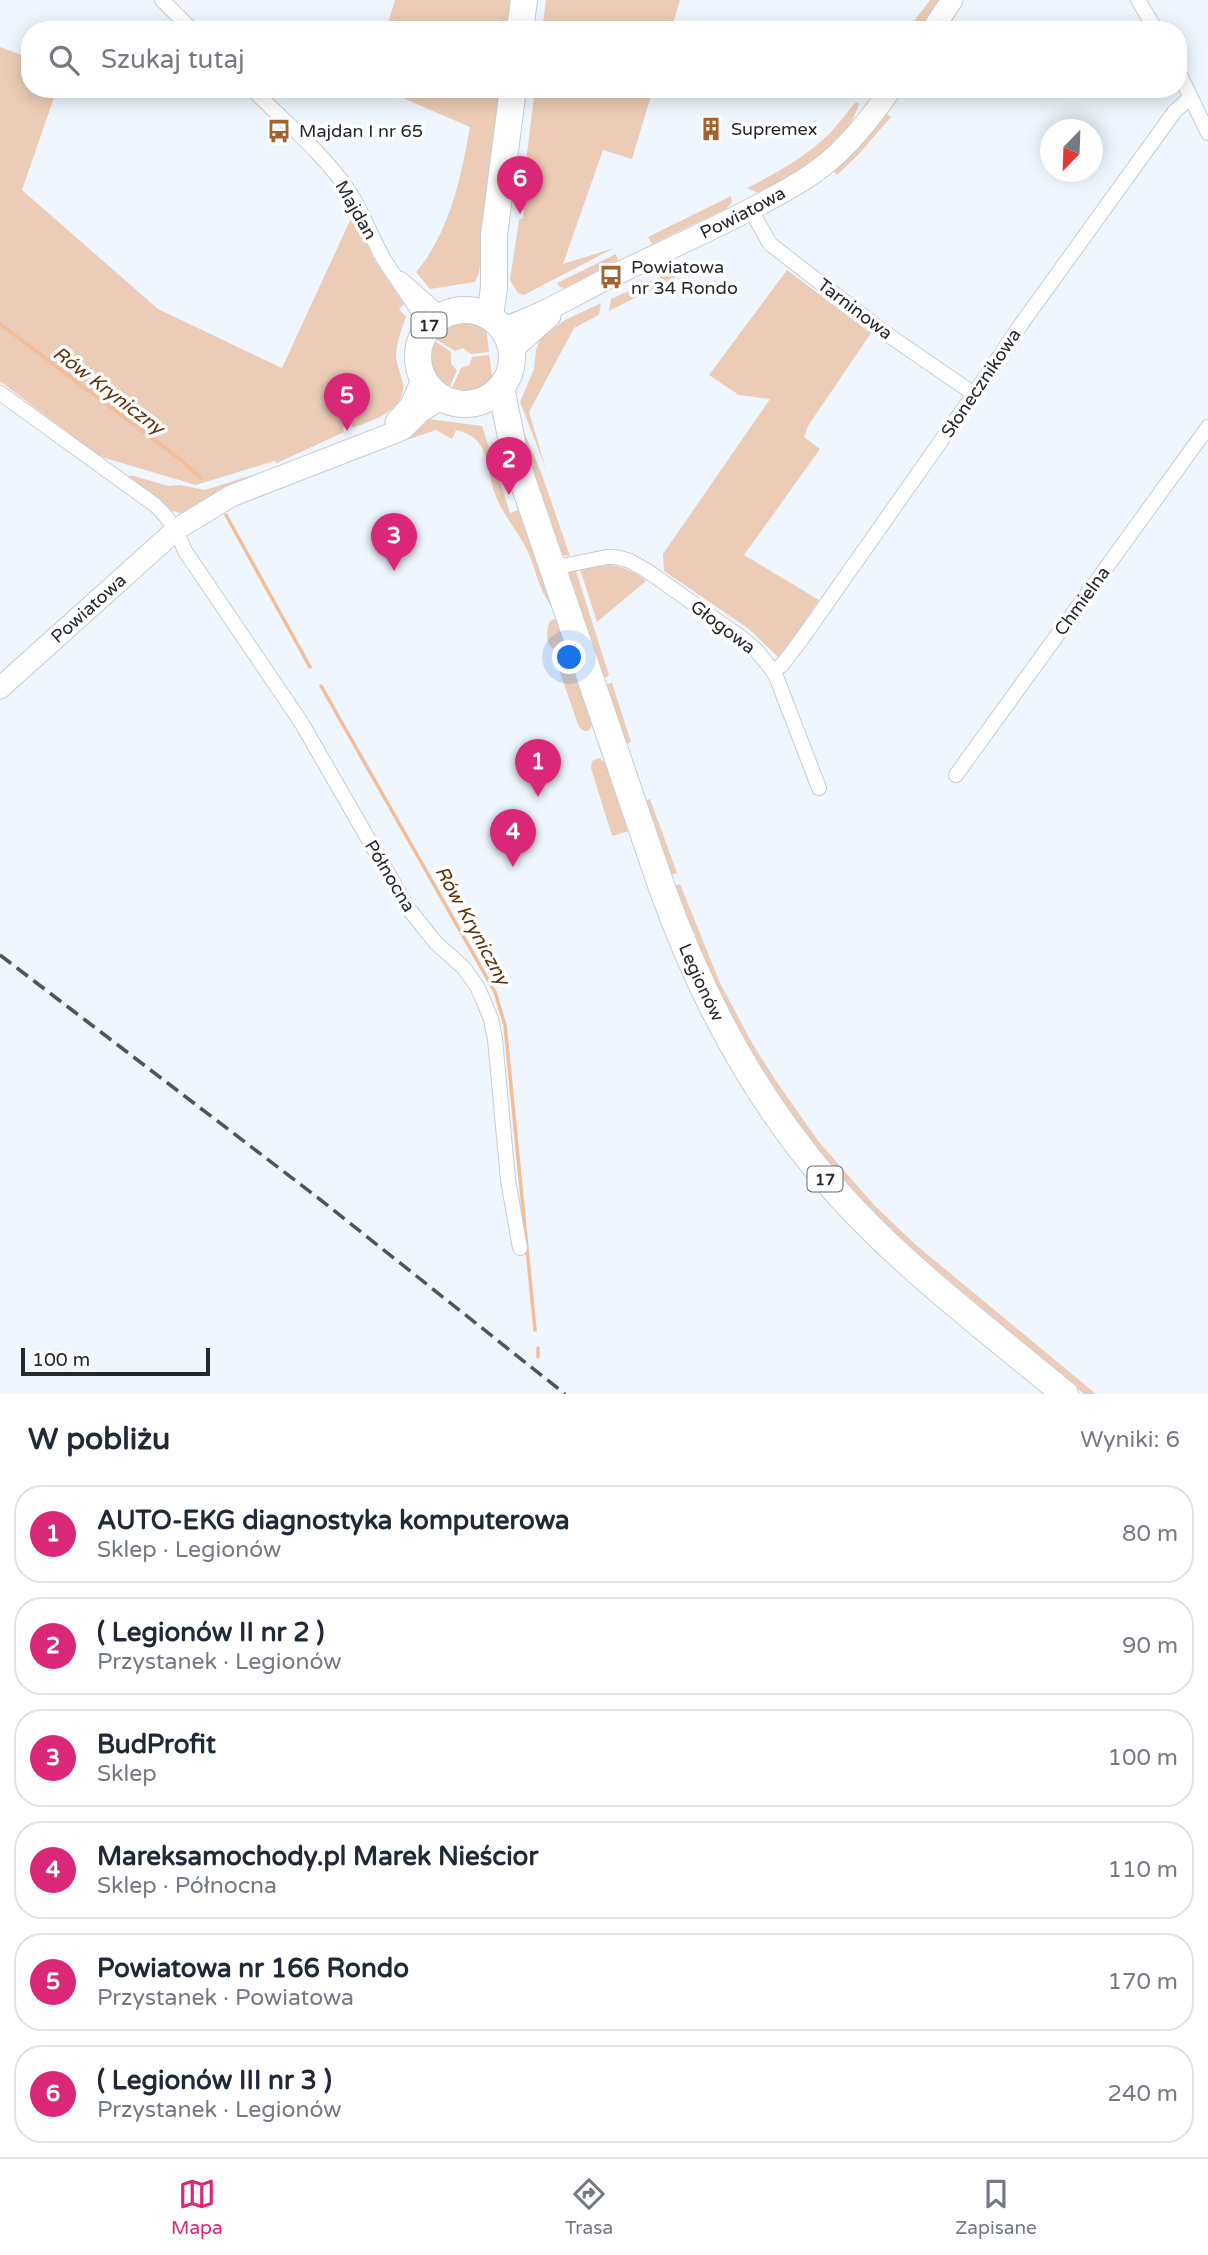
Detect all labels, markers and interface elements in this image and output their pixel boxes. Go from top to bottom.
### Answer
search box [21,21,1187,98]
icon: search [45,41,83,79]
text: Szukaj tutaj [101,44,245,75]
building icon: Supremex [697,115,725,143]
bus stop icon: Majdan I nr 65 [265,117,293,145]
place label: Supremex [731,118,817,140]
north arrow [1040,119,1103,182]
place label: Majdan I nr 65 [299,120,423,142]
pin: 6 [497,156,543,214]
street label: Majdan [330,177,382,243]
street label: Powiatowa [696,182,789,244]
place label: Powiatowa nr 34 Rondo [631,256,738,299]
bus stop icon: Powiatowa nr 34 Rondo [597,263,625,291]
street label: Tarninowa [813,274,897,344]
road number: 17 [412,312,446,338]
street label: Słonecznikowa [936,324,1026,442]
water label: Rów Kryniczny [49,342,170,441]
pin: 5 [324,373,370,431]
pin: 2 [486,437,532,495]
pin: 3 [371,513,417,571]
street label: Chmielna [1050,562,1114,640]
street label: Powiatowa [47,569,131,648]
street label: Głogowa [686,595,760,659]
your location [552,640,586,674]
pin: 1 [515,739,561,797]
pin: 4 [490,809,536,867]
street label: Północna [360,836,420,916]
water label: Rów Kryniczny [430,862,515,991]
street label: Legionów [674,940,729,1025]
road number: 17 [808,1166,842,1191]
scale bar [21,1345,210,1377]
text: 100 m [32,1349,90,1371]
text: W pobliżu [28,1421,170,1458]
text: Wyniki: 6 [1080,1426,1180,1454]
text: AUTO-EKG diagnostyka komputerowa [97,1505,570,1536]
text: 1 [46,1520,60,1548]
text: 80 m [1122,1520,1178,1548]
text: Sklep · Legionów [97,1536,281,1564]
text: ( Legionów II nr 2 ) [97,1617,324,1648]
text: 2 [46,1632,60,1660]
text: 90 m [1122,1632,1178,1660]
text: Przystanek · Legionów [97,1648,342,1676]
text: BudProfit [97,1729,216,1760]
text: 3 [46,1744,60,1772]
text: 100 m [1108,1744,1178,1772]
text: Sklep [97,1760,157,1788]
text: Mareksamochody.pl Marek Nieścior [97,1841,538,1872]
text: 4 [46,1856,60,1884]
text: 110 m [1108,1856,1178,1884]
text: Sklep · Północna [97,1872,277,1900]
text: Powiatowa nr 166 Rondo [97,1953,409,1984]
text: 5 [46,1968,60,1996]
text: 170 m [1108,1968,1178,1996]
text: Przystanek · Powiatowa [97,1984,354,2012]
text: ( Legionów III nr 3 ) [97,2065,332,2096]
text: 6 [46,2080,60,2108]
text: 240 m [1108,2080,1178,2108]
text: Przystanek · Legionów [97,2096,342,2124]
tab: Mapa [171,2175,223,2239]
tab: Trasa [565,2175,613,2239]
tab: Zapisane [955,2175,1037,2239]

